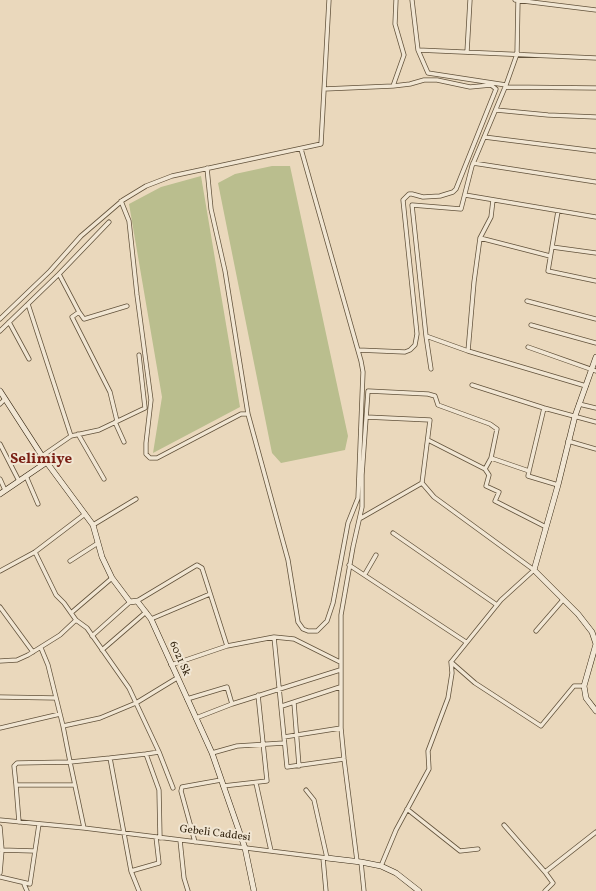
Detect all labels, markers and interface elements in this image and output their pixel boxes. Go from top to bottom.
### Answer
district label: Selimiye [10,451,72,469]
street label: 6021 Sk [166,640,192,678]
street label: Gebeli Caddesi [179,823,251,845]

